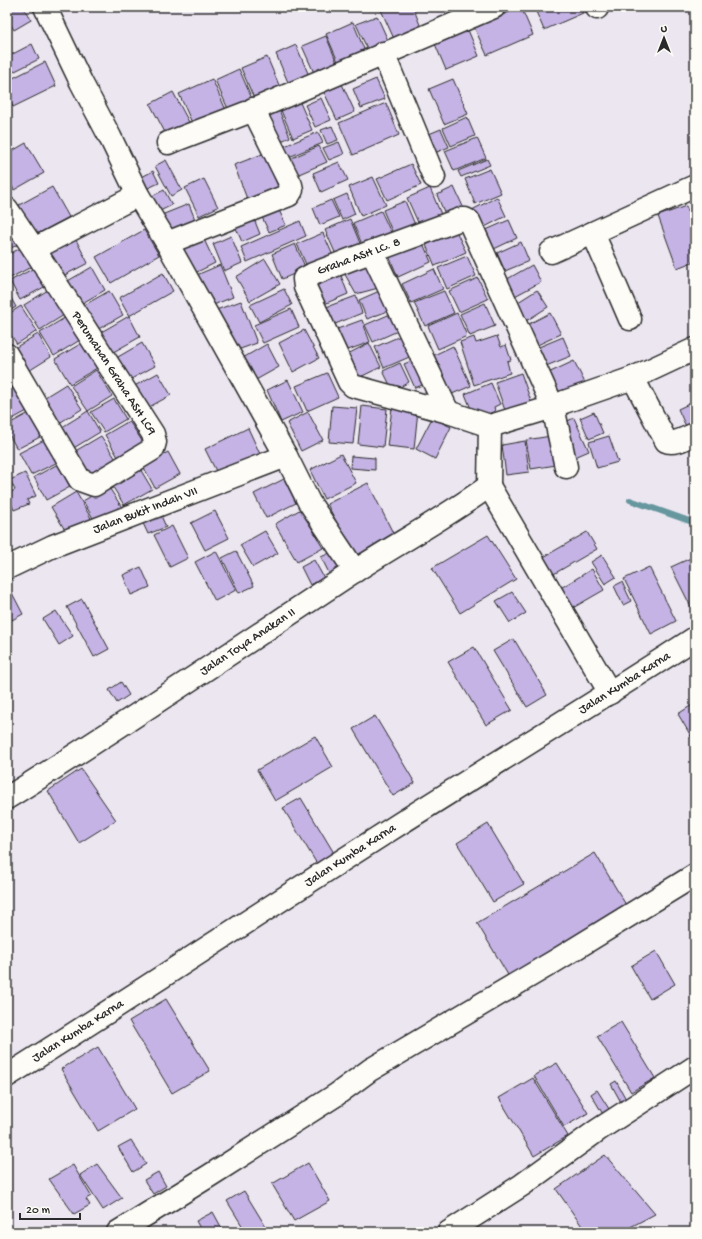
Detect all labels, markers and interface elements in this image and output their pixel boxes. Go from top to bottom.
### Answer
north arrow [644,18,684,58]
text: U [661,24,668,36]
street label: Graha ASH LC. 8 [315,235,403,279]
street label: Perumahan Graha ASH LC9 [68,308,160,438]
street label: Jalan Bukit Indah VII [91,483,200,537]
street label: Jalan Toya Anakan II [197,605,298,679]
street label: Jalan Kumba Karna [576,648,674,718]
street label: Jalan Kumba Karna [302,820,399,890]
street label: Jalan Kumba Karna [29,996,127,1066]
scale bar [20,1195,80,1221]
text: 20 m [26,1204,51,1218]

